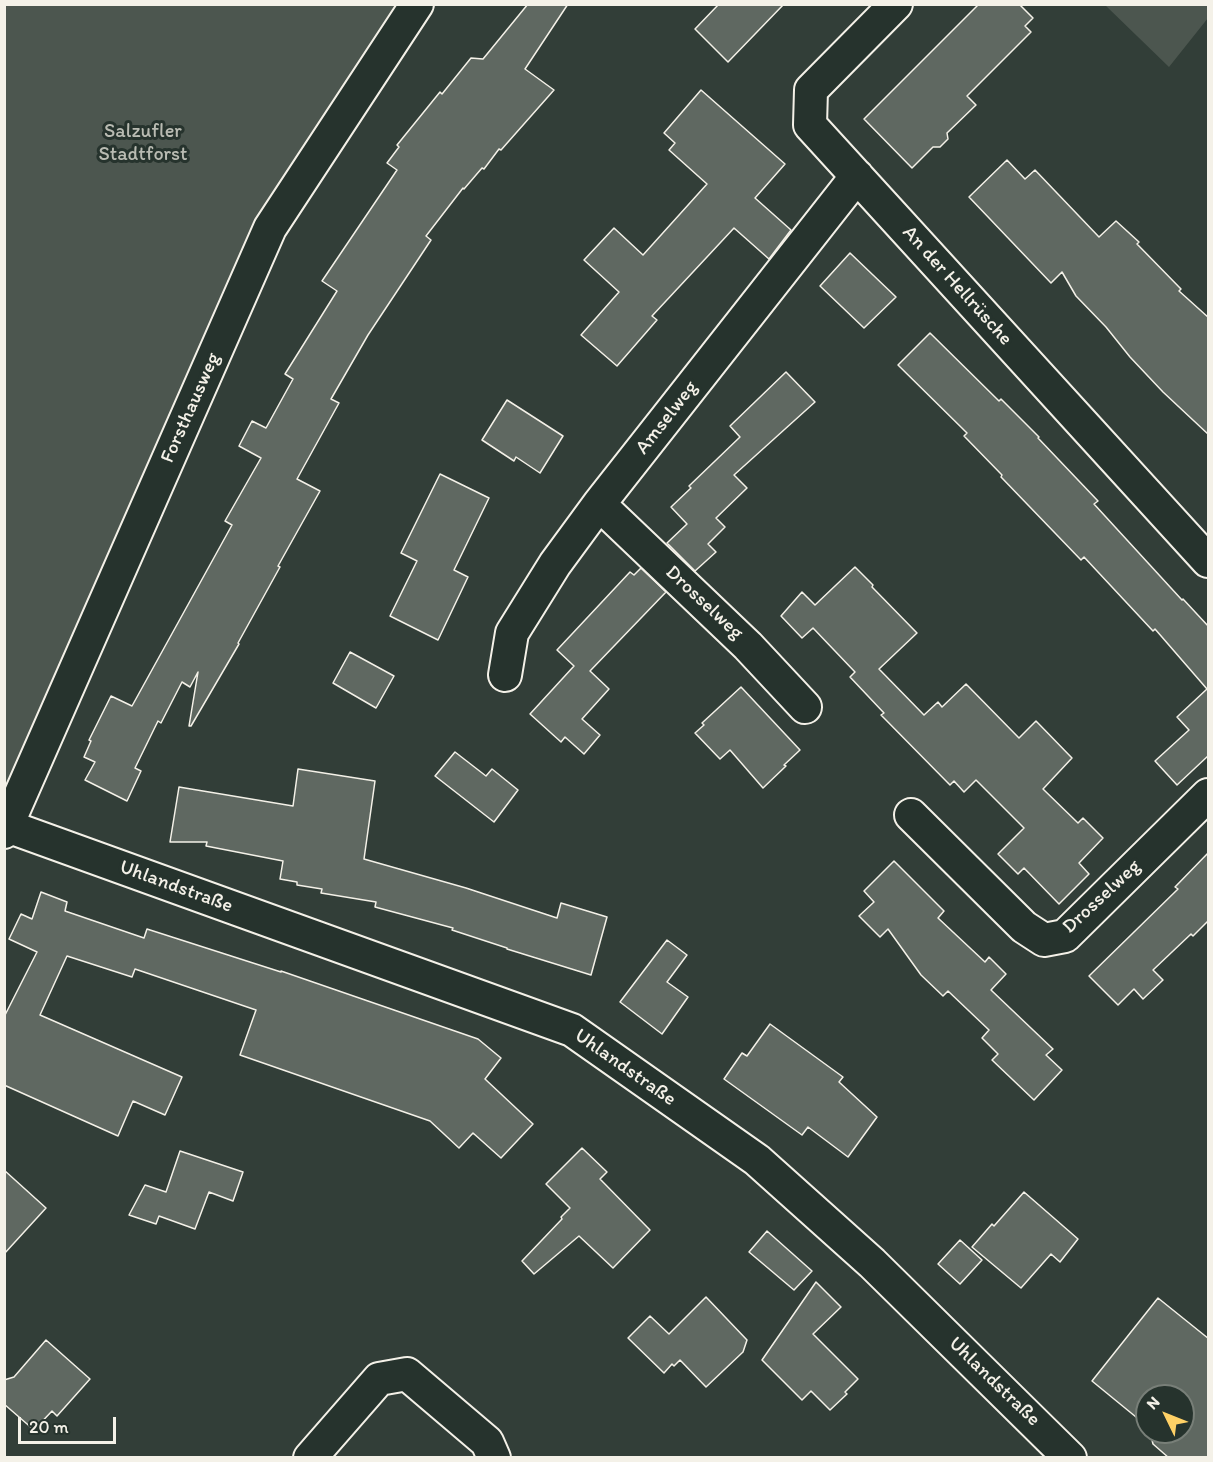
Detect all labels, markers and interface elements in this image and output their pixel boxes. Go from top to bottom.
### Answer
park label: Salzufler Stadtforst [98,120,188,167]
street label: An der Hellrüsche [897,221,1017,351]
street label: Forsthausweg [156,349,226,467]
street label: Amselweg [631,376,703,460]
street label: Drosselweg [660,561,748,645]
street label: Uhlandstraße [116,855,236,919]
street label: Drosselweg [1058,855,1146,939]
street label: Uhlandstraße [570,1024,680,1112]
street label: Uhlandstraße [943,1332,1045,1432]
north arrow [1135,1384,1195,1444]
text: N [1142,1392,1164,1413]
scale bar [21,1405,118,1443]
text: 20 m [29,1416,69,1438]

